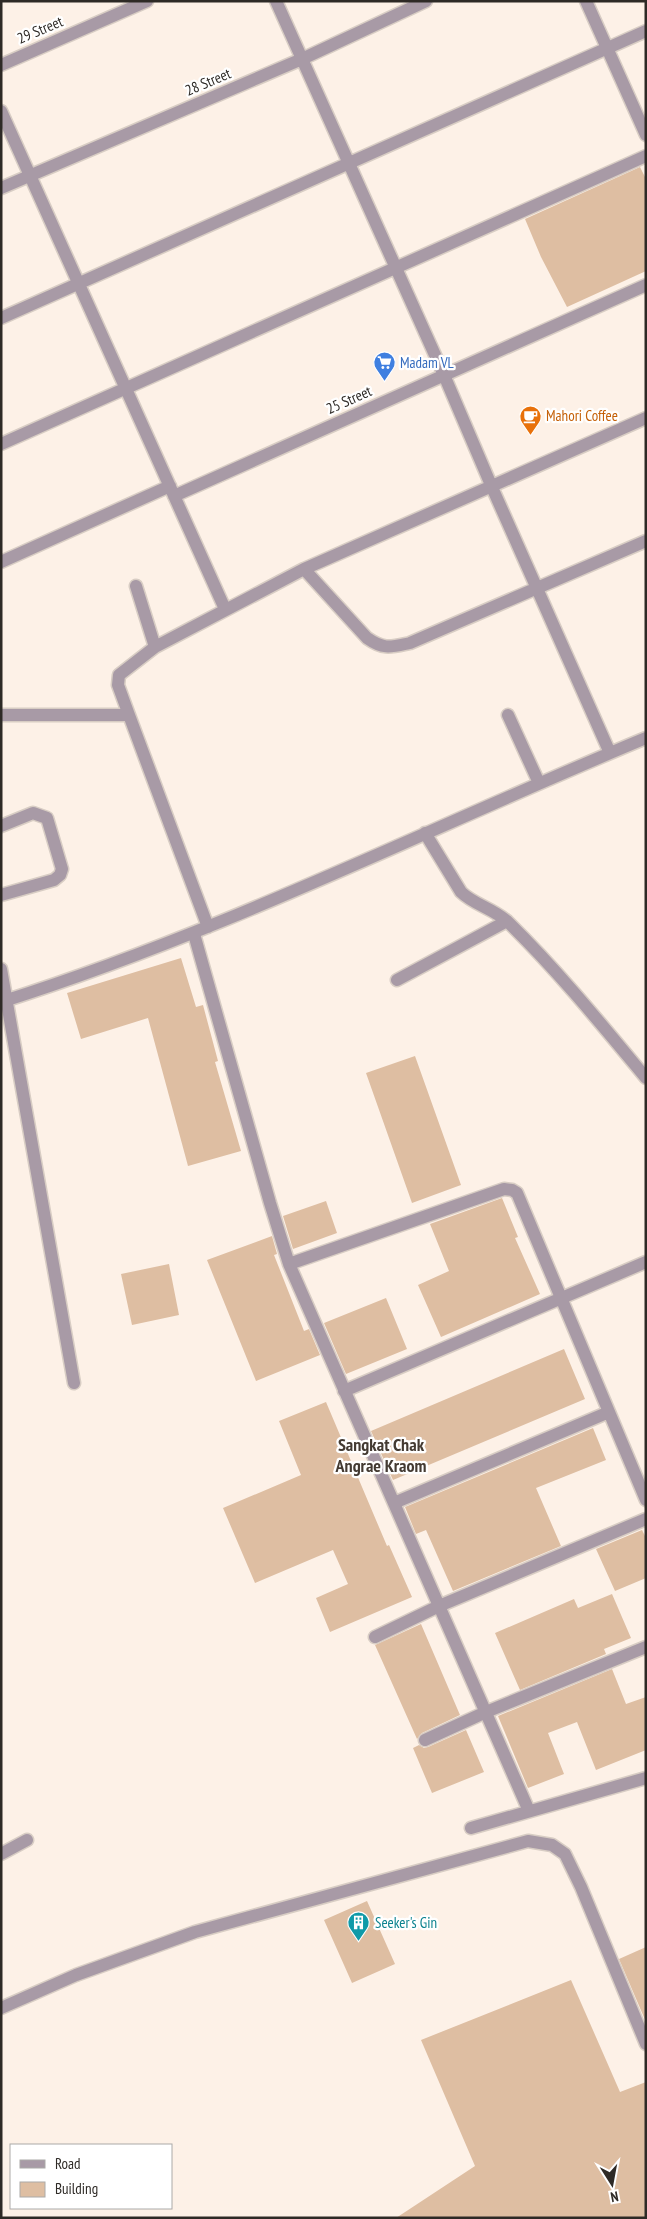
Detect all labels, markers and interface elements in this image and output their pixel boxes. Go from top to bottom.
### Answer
street label: 29 Street [14,11,65,48]
street label: 28 Street [182,63,233,100]
supermarket icon: Madam VL [372,351,396,382]
place label: Madam VL [400,353,455,372]
street label: 25 Street [323,381,374,418]
cafe icon: Mahori Coffee [518,404,542,435]
place label: Mahori Coffee [546,406,618,425]
district label: Sangkat Chak Angrae Kraom [335,1433,427,1477]
building icon: Seeker's Gin [347,1911,371,1942]
place label: Seeker's Gin [375,1913,437,1932]
legend [10,2144,172,2209]
text: Road [55,2154,81,2173]
north arrow [587,2159,637,2209]
text: Building [55,2179,98,2198]
text: N [609,2187,620,2206]

